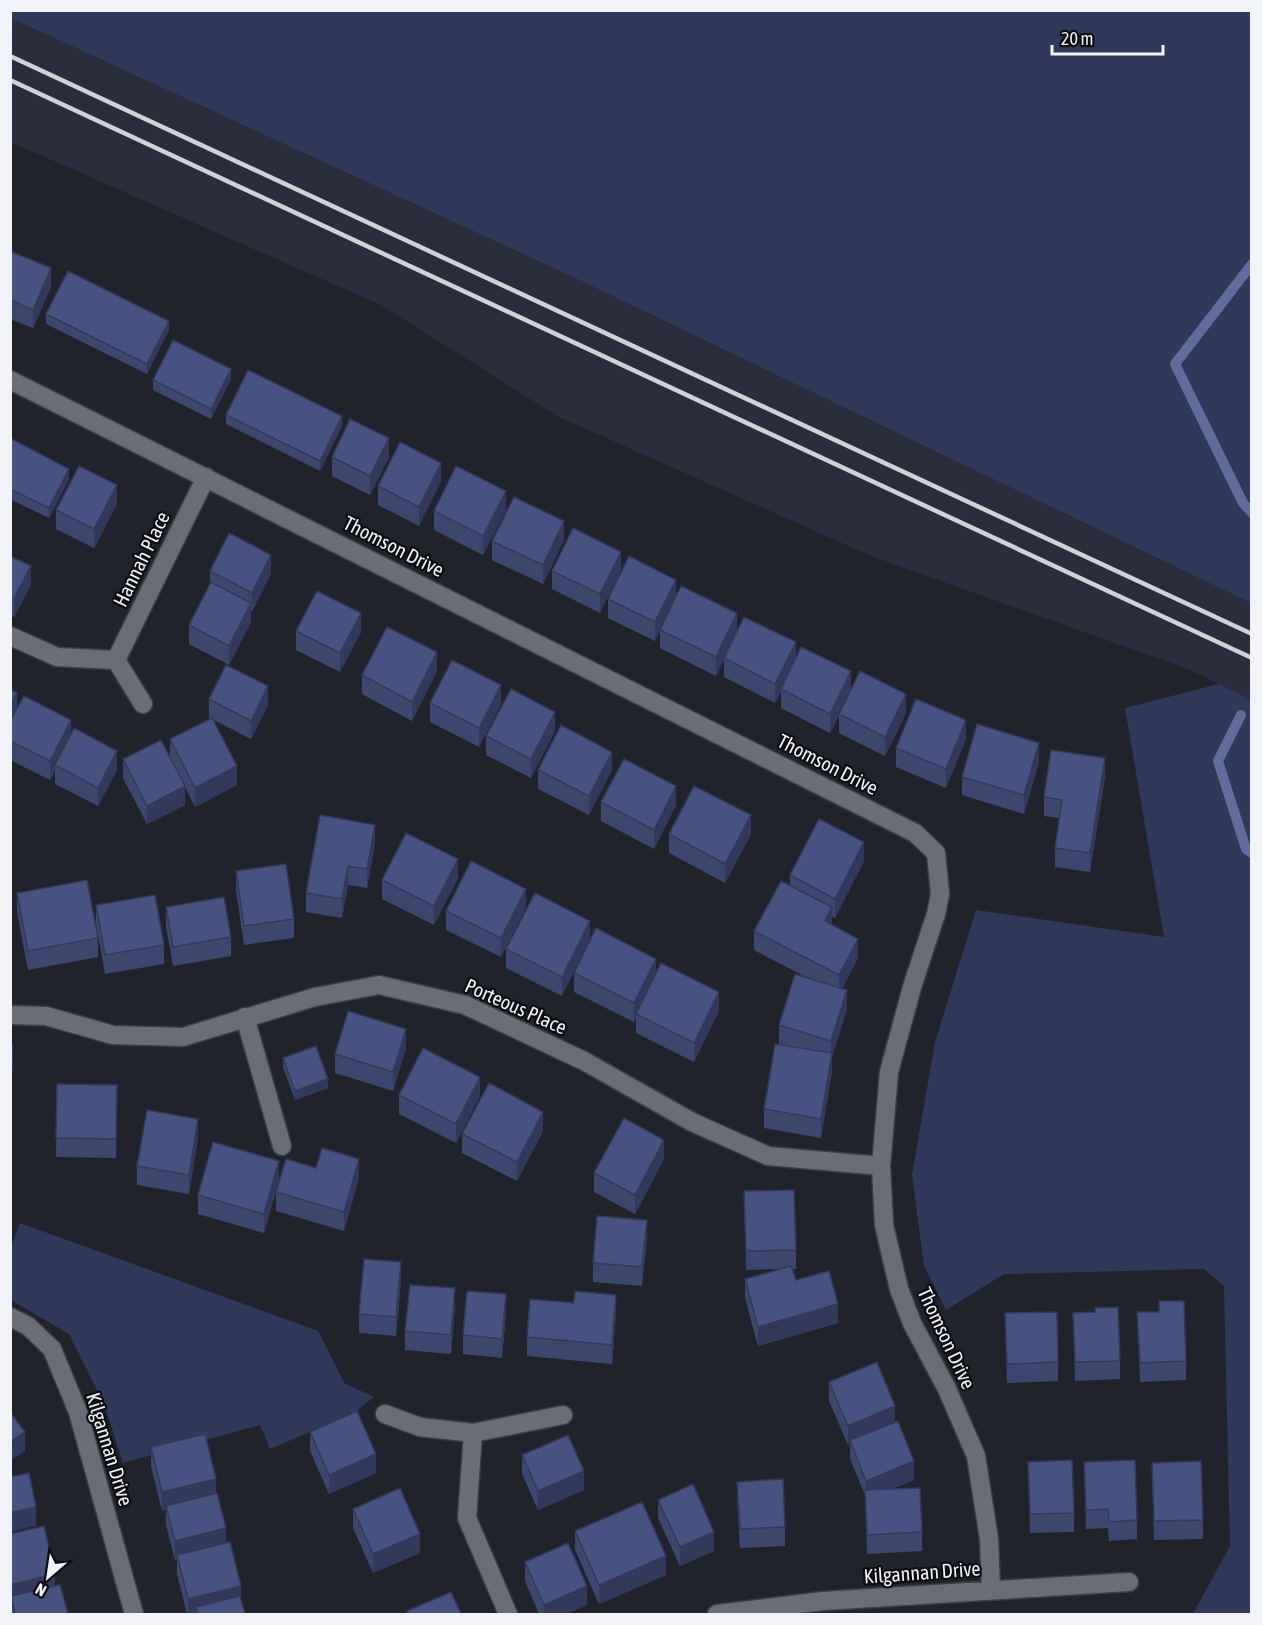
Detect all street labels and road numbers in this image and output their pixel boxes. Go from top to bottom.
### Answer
street label: Hannah Place [108,508,174,610]
street label: Thomson Drive [340,511,448,581]
street label: Thomson Drive [774,729,882,799]
street label: Porteous Place [462,973,570,1039]
street label: Thomson Drive [913,1283,981,1393]
street label: Kilgannan Drive [82,1390,138,1508]
street label: Kilgannan Drive [863,1556,981,1588]

